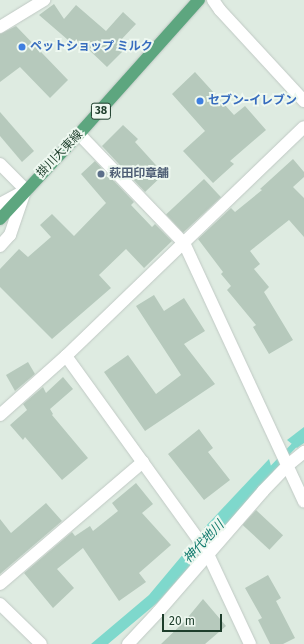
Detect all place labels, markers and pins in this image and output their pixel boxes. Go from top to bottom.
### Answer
place label: ペットショップ ミルク [30,40,153,54]
marker: ペットショップ ミルク [17,42,27,52]
place label: セブン-イレブン [208,94,297,108]
marker: セブン-イレブン [195,96,205,106]
place label: 萩田印章舗 [109,167,169,181]
marker: 萩田印章舗 [96,169,106,179]

